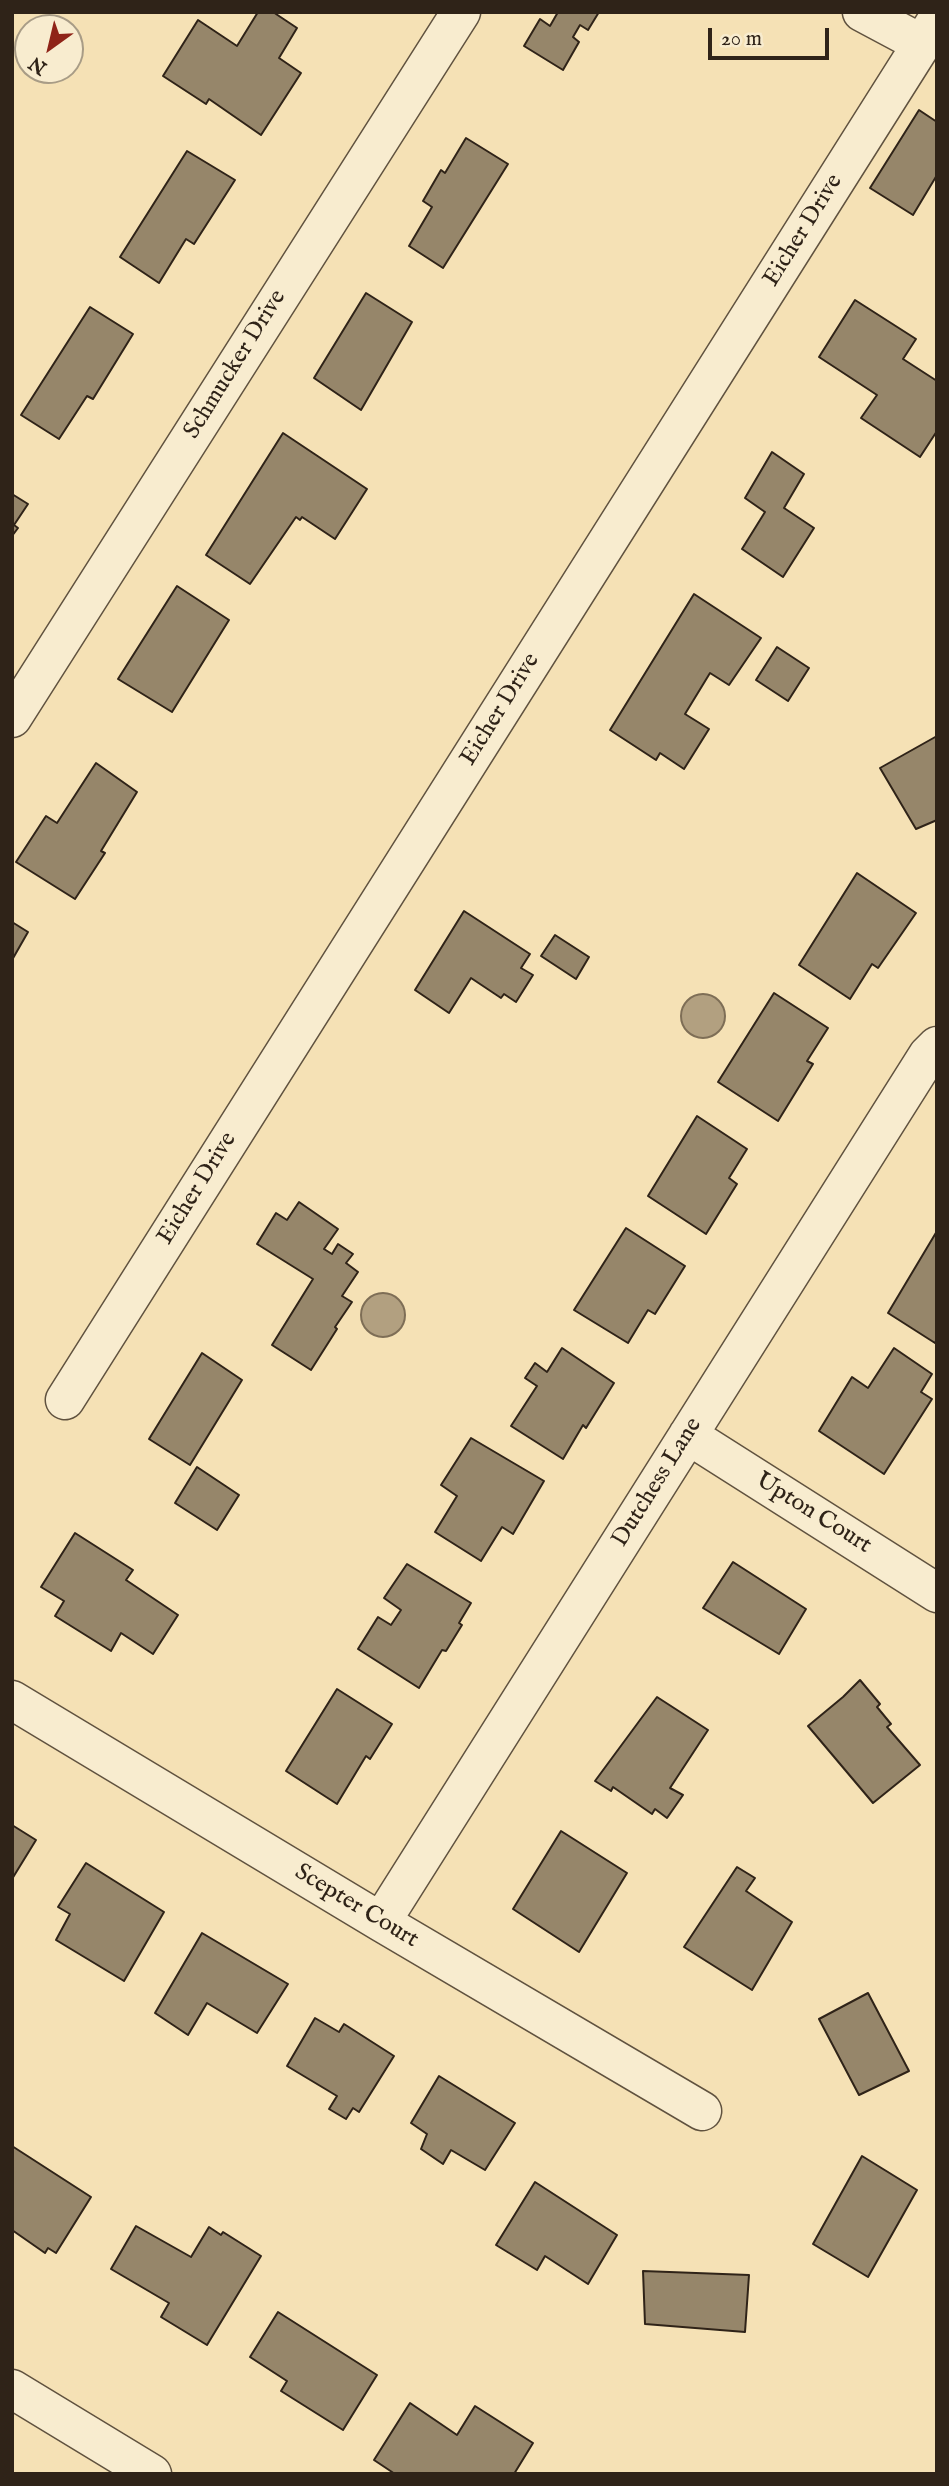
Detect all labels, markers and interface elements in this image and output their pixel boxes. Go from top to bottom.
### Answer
north arrow [14,14,84,84]
scale bar [711,14,832,58]
text: 20 m [721,26,762,53]
text: N [25,50,52,79]
street label: Eicher Drive [758,170,850,292]
street label: Schmucker Drive [179,285,293,445]
street label: Eicher Drive [455,649,547,771]
street label: Eicher Drive [152,1128,244,1250]
street label: Dutchess Lane [607,1413,709,1553]
street label: Upton Court [750,1467,876,1561]
street label: Scepter Court [289,1859,423,1955]

